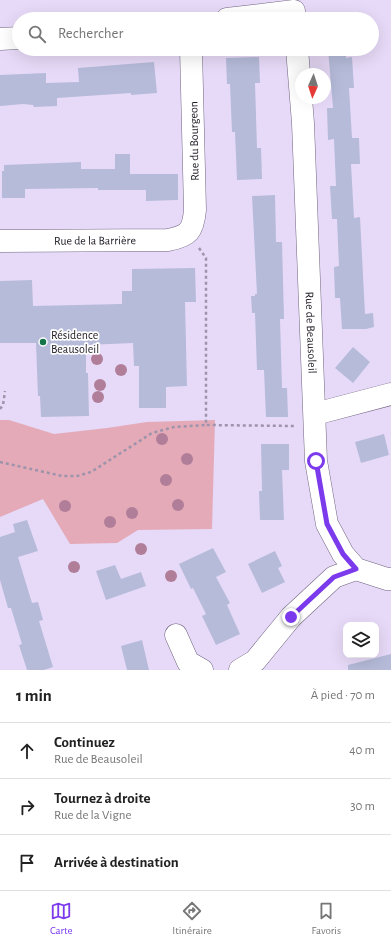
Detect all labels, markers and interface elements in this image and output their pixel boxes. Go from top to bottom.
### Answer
search box [12,12,379,56]
icon: search [26,23,48,45]
text: Rechercher [58,26,123,41]
north arrow [295,68,331,104]
street label: Rue du Bourgeon [187,101,201,181]
street label: Rue de la Barrière [54,234,136,247]
street label: Rue de Beausoleil [303,291,319,374]
place label: Résidence Beausoleil [51,329,99,355]
marker: Résidence Beausoleil [38,337,48,347]
route start [307,452,325,470]
route end [282,608,300,626]
map controls [343,622,379,658]
button: layers [343,622,379,658]
text: 1 min [16,687,52,704]
text: À pied · 70 m [311,689,375,702]
text: Continuez [54,735,115,750]
icon: ahead [16,740,38,762]
text: 40 m [349,744,375,757]
text: Rue de Beausoleil [54,753,143,766]
text: Tournez à droite [54,791,151,806]
icon: right [16,796,38,818]
text: 30 m [350,800,375,813]
text: Rue de la Vigne [54,809,131,822]
icon: arrive [16,852,38,874]
text: Arrivée à destination [54,855,179,870]
tab: Carte [50,900,73,937]
tab: Itinéraire [172,900,212,937]
tab: Favoris [312,900,341,937]

